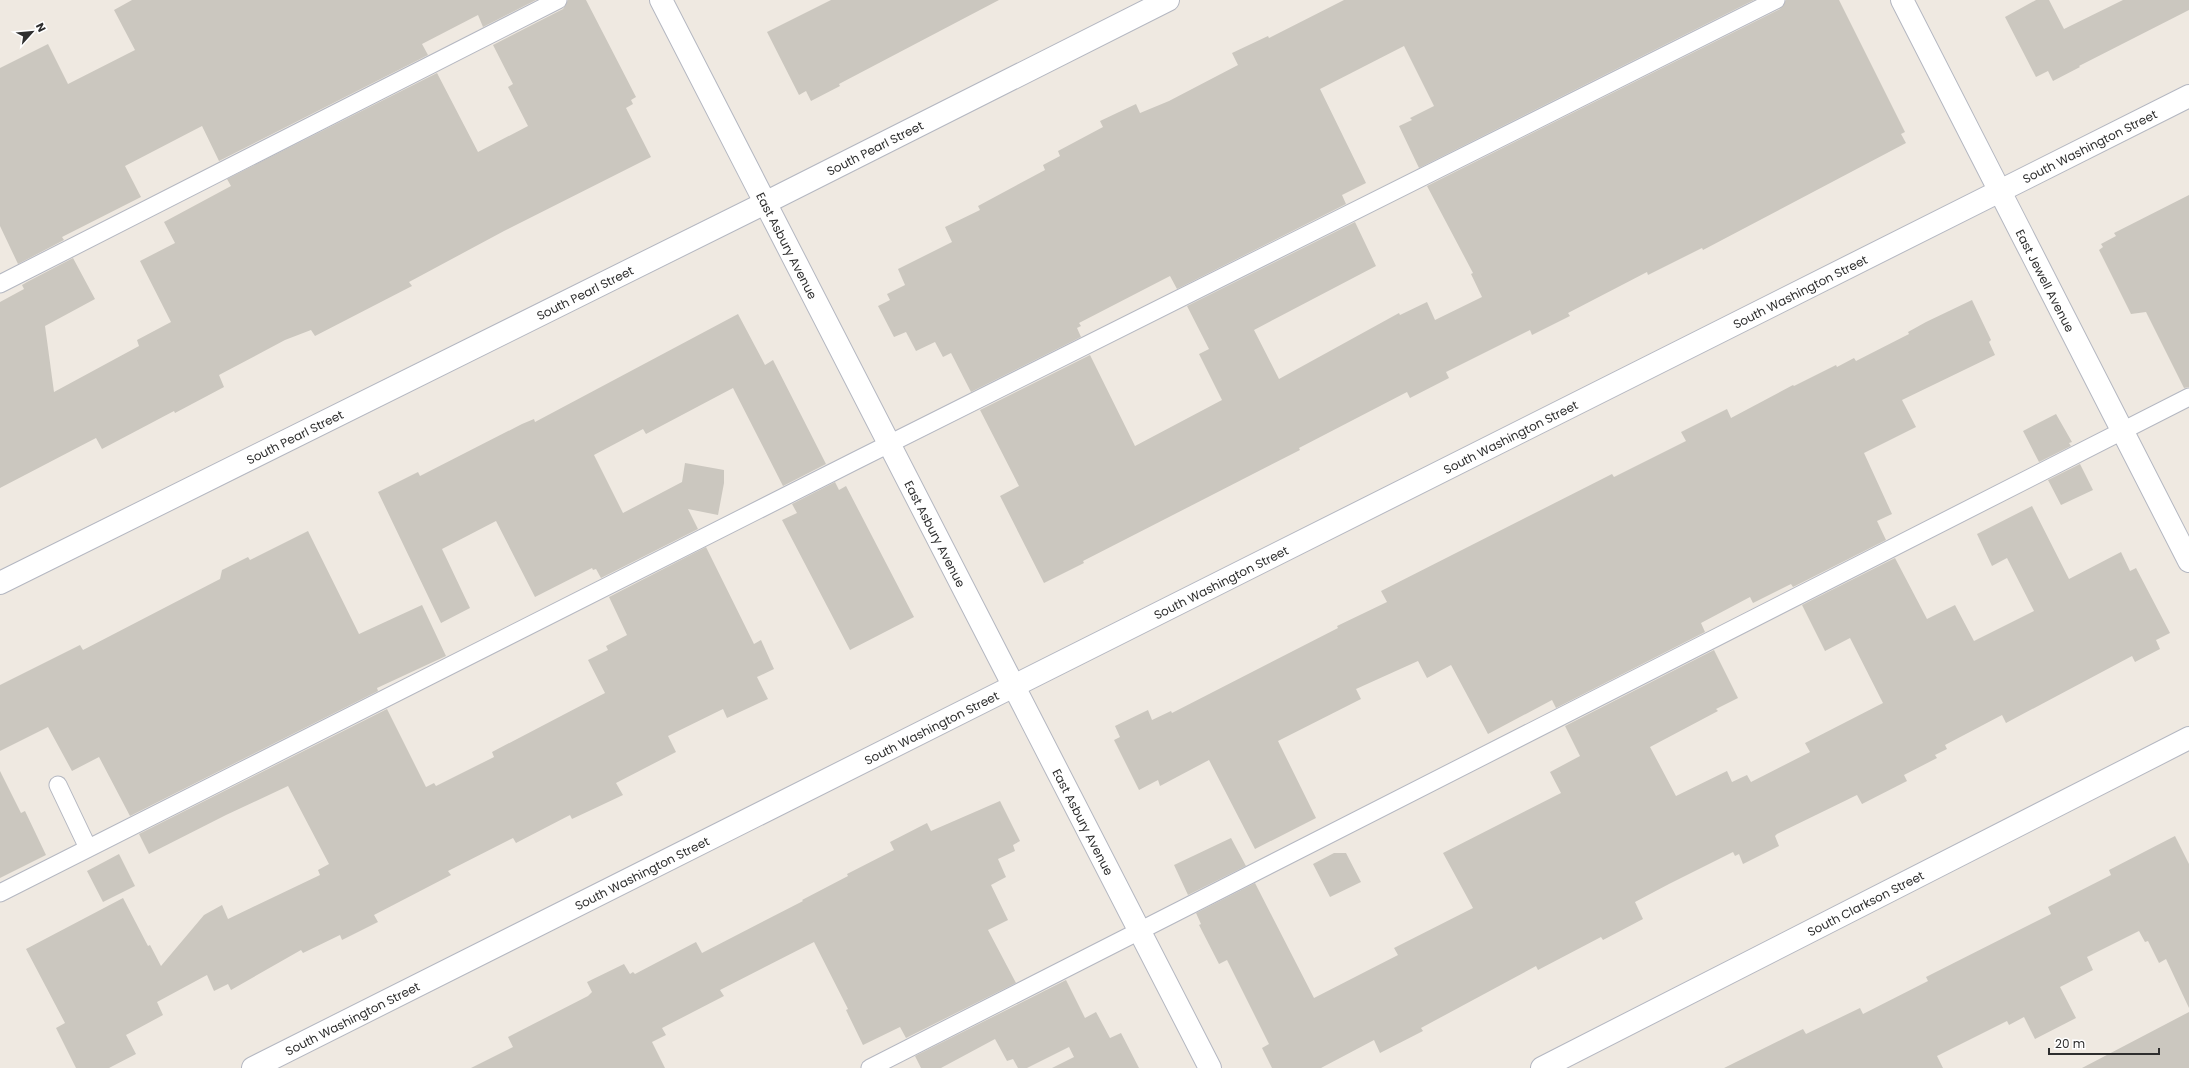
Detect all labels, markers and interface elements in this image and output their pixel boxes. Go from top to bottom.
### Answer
north arrow [12,12,52,52]
text: N [32,20,50,35]
street label: South Washington Street [2019,105,2160,187]
street label: South Pearl Street [823,116,926,179]
street label: East Asbury Avenue [753,189,822,302]
street label: East Jewell Avenue [2012,226,2079,335]
street label: South Washington Street [1730,250,1870,332]
street label: South Pearl Street [534,261,636,324]
street label: South Washington Street [1440,396,1581,478]
street label: South Pearl Street [243,405,346,468]
street label: East Asbury Avenue [901,477,970,590]
street label: South Washington Street [1151,541,1291,623]
street label: South Washington Street [861,687,1001,768]
street label: East Asbury Avenue [1049,765,1118,878]
street label: South Washington Street [572,832,712,914]
street label: South Clarkson Street [1804,866,1927,940]
street label: South Washington Street [282,977,422,1059]
scale bar [2049,1030,2159,1056]
text: 20 m [2055,1035,2085,1052]

